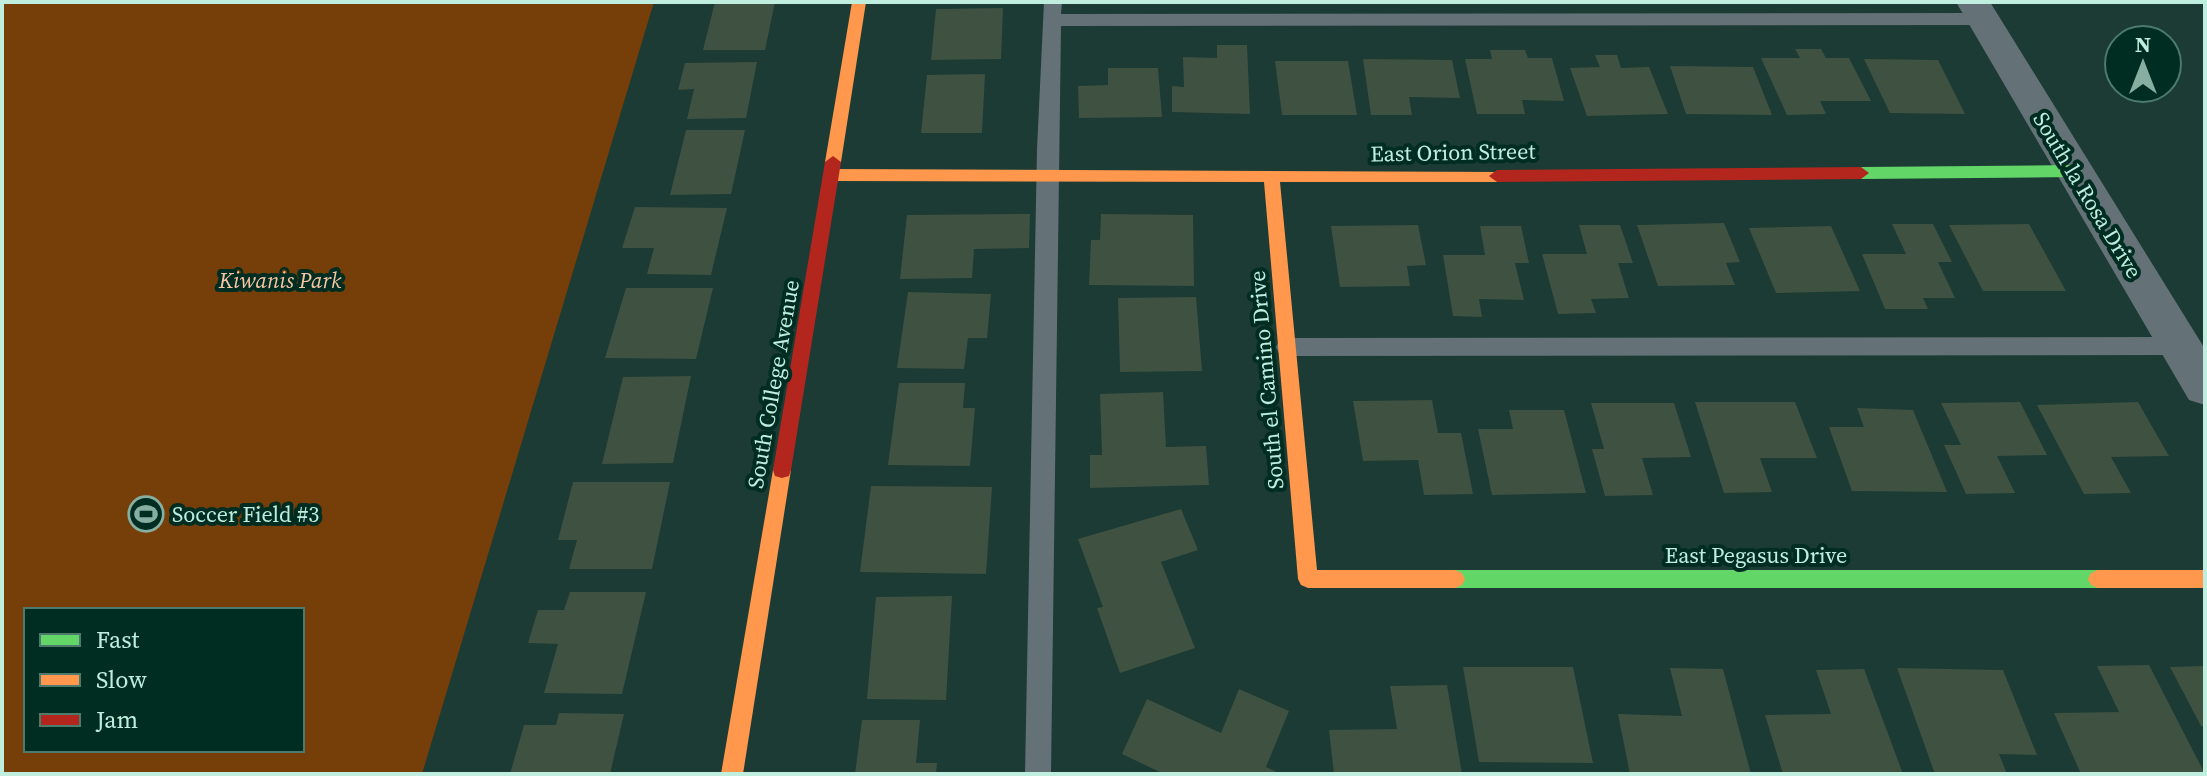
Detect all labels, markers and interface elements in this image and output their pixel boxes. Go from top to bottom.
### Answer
north arrow [2103,24,2183,104]
text: N [2135,29,2151,59]
street label: South la Rosa Drive [2026,106,2150,284]
street label: East Orion Street [1370,136,1537,168]
park label: Kiwanis Park [218,265,342,295]
street label: South el Camino Drive [1242,270,1290,490]
street label: South College Avenue [740,277,806,491]
sports icon: Soccer Field #3 [127,495,165,533]
place label: Soccer Field #3 [172,499,319,529]
street label: East Pegasus Drive [1665,540,1847,570]
legend [24,608,304,752]
text: Fast [96,623,140,656]
text: Slow [96,663,147,696]
text: Jam [95,703,138,736]

